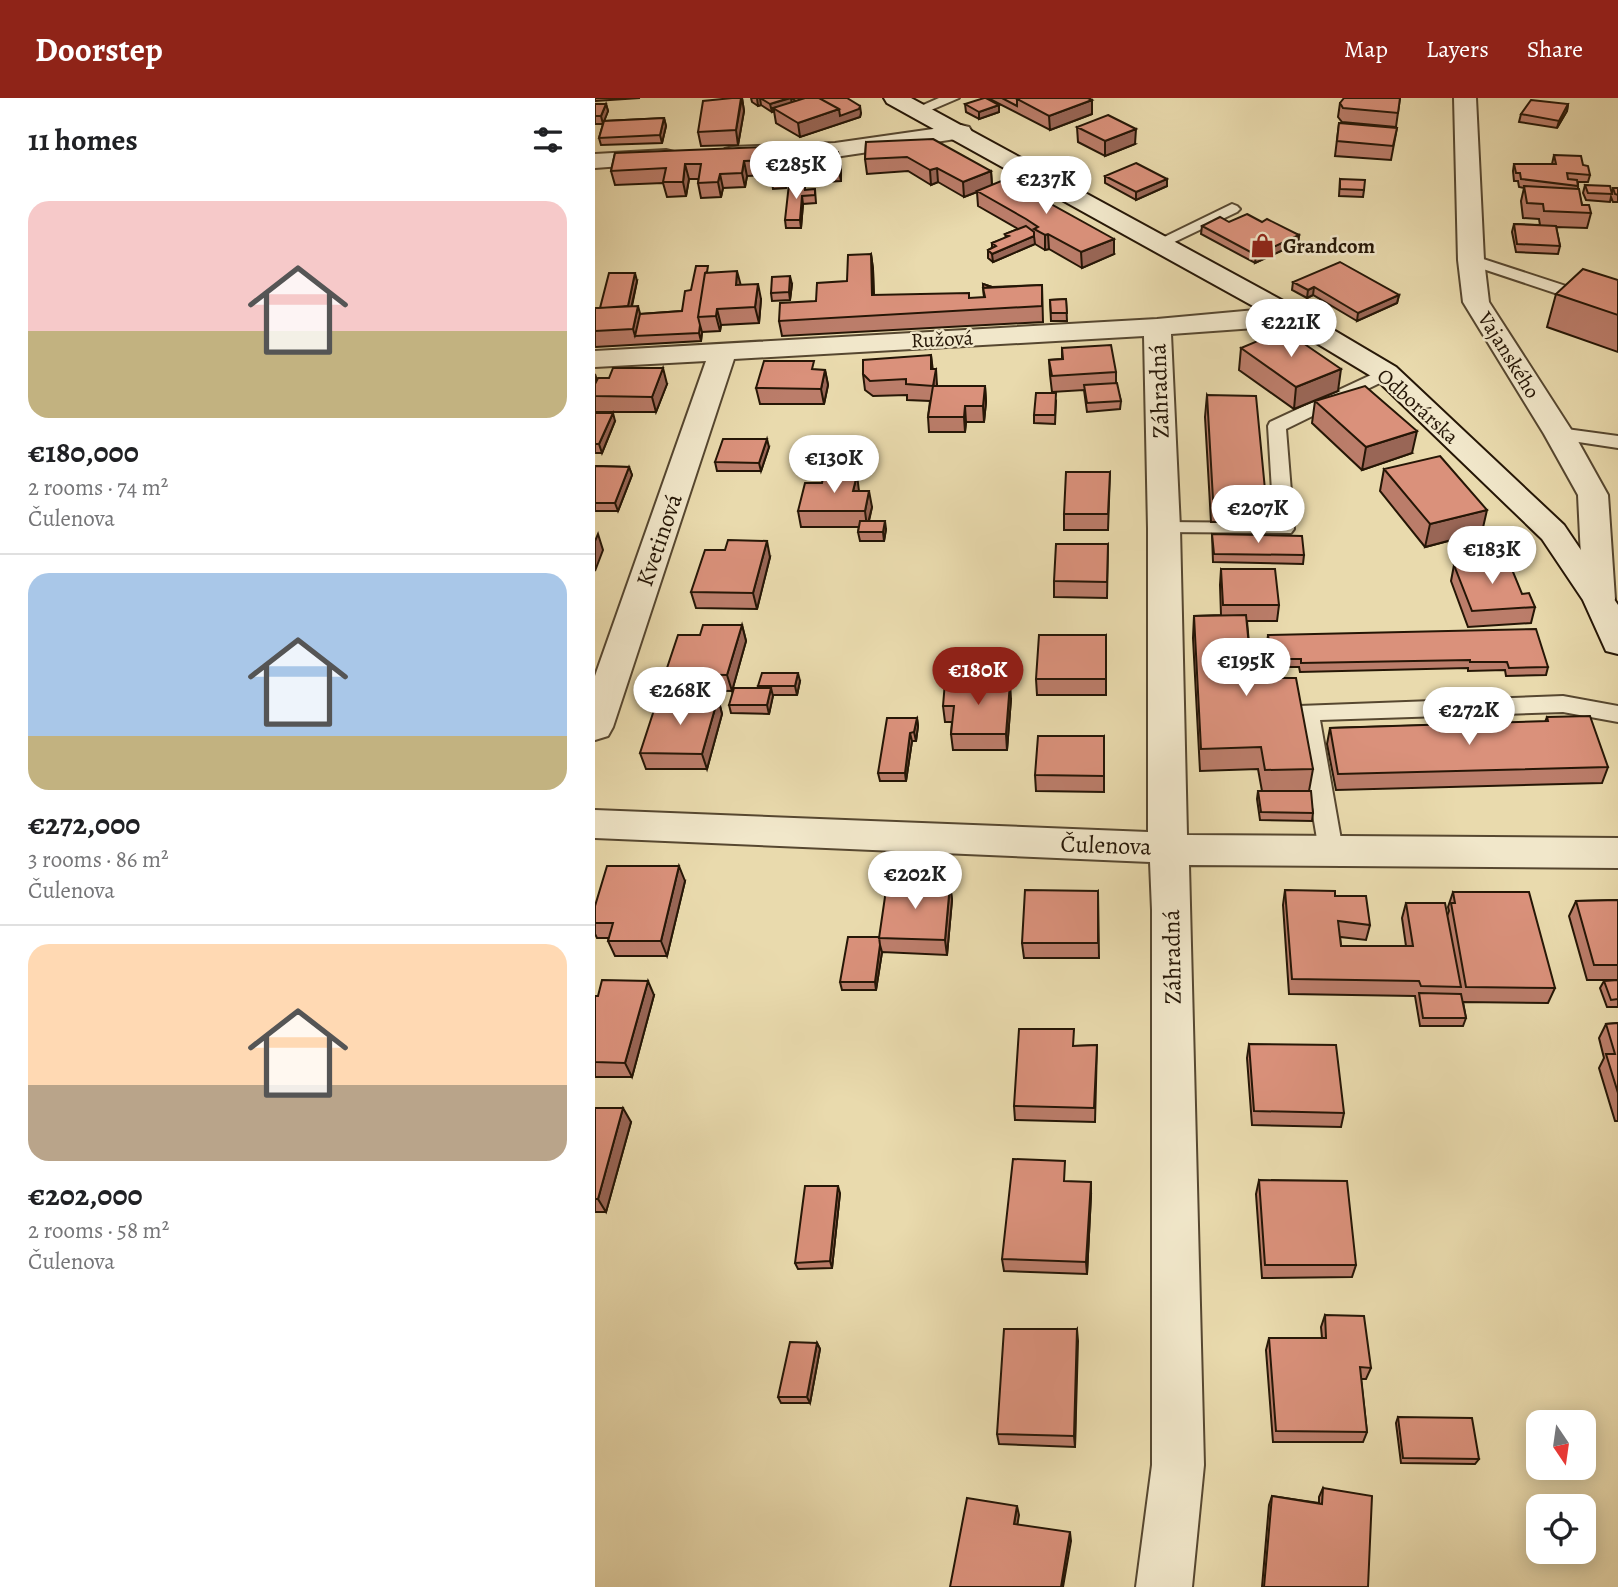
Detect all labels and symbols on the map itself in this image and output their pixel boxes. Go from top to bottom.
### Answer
pin: €285K [747,141,845,201]
pin: €237K [997,156,1095,216]
shop icon: Grandcom [1249,232,1277,260]
place label: Grandcom [1283,232,1376,260]
pin: €221K [1242,300,1340,359]
street label: Vajanského [1471,306,1547,404]
street label: Ružová [910,323,974,355]
street label: Záhradná [1141,342,1177,439]
street label: Odborárska [1371,362,1465,450]
pin: €130K [785,436,883,495]
pin: €207K [1209,486,1307,545]
street label: Kvetinová [628,489,690,591]
pin: €183K [1443,526,1541,586]
pin: €195K [1197,638,1295,698]
pin: €180K [929,648,1027,707]
pin: €268K [631,668,729,727]
pin: €272K [1420,688,1518,747]
street label: Čulenova [1060,827,1153,863]
pin: €202K [866,852,964,911]
street label: Záhradná [1155,908,1189,1005]
north arrow [1526,1410,1596,1480]

